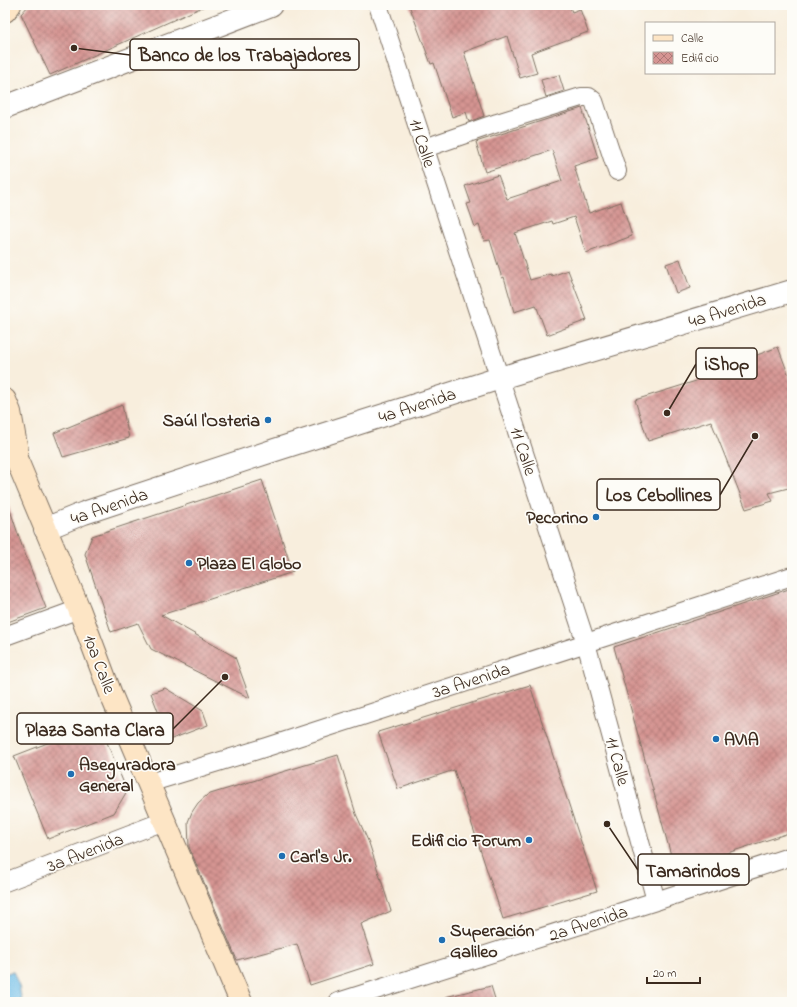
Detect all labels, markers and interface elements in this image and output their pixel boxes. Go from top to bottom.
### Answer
legend [645,22,775,74]
text: Calle [681,30,704,48]
callout: Banco de los Trabajadores [130,39,359,70]
text: Banco de los Trabajadores [138,43,352,70]
text: Edificio [681,50,719,68]
street label: 11 Calle [401,116,441,172]
street label: 4a Avenida [685,288,770,336]
callout: iShop [696,348,757,379]
text: iShop [705,352,749,379]
street label: 4a Avenida [375,382,460,432]
place label: Saúl l'Osteria [162,409,260,435]
marker: Saúl l'Osteria [263,415,273,425]
street label: 11 Calle [502,424,542,480]
callout: Los Cebollines [597,479,720,510]
street label: 4a Avenida [67,483,152,533]
text: Los Cebollines [606,483,713,510]
place label: Pecorino [526,506,588,532]
marker: Pecorino [591,512,601,522]
place label: Plaza El Globo [197,552,301,578]
marker: Plaza El Globo [184,558,194,568]
street label: 10a Calle [75,631,122,699]
street label: 3a Avenida [429,657,514,707]
callout: Plaza Santa Clara [17,713,173,744]
text: Plaza Santa Clara [25,718,165,745]
place label: AVIA [724,728,759,754]
street label: 11 Calle [597,734,635,790]
marker: AVIA [711,734,721,744]
place label: Aseguradora General [79,753,176,800]
marker: Aseguradora General [66,769,76,779]
street label: 3a Avenida [44,827,128,880]
place label: Edificio Forum [411,829,521,855]
marker: Edificio Forum [524,835,534,845]
place label: Carl's Jr. [290,845,352,871]
marker: Carl's Jr. [277,851,287,861]
callout: Tamarindos [638,854,749,885]
text: Tamarindos [645,859,741,886]
street label: 2a Avenida [546,900,632,950]
place label: Superación Galileo [450,919,535,966]
marker: Superación Galileo [437,935,447,945]
scale bar [647,959,700,985]
text: 20 m [653,965,676,983]

